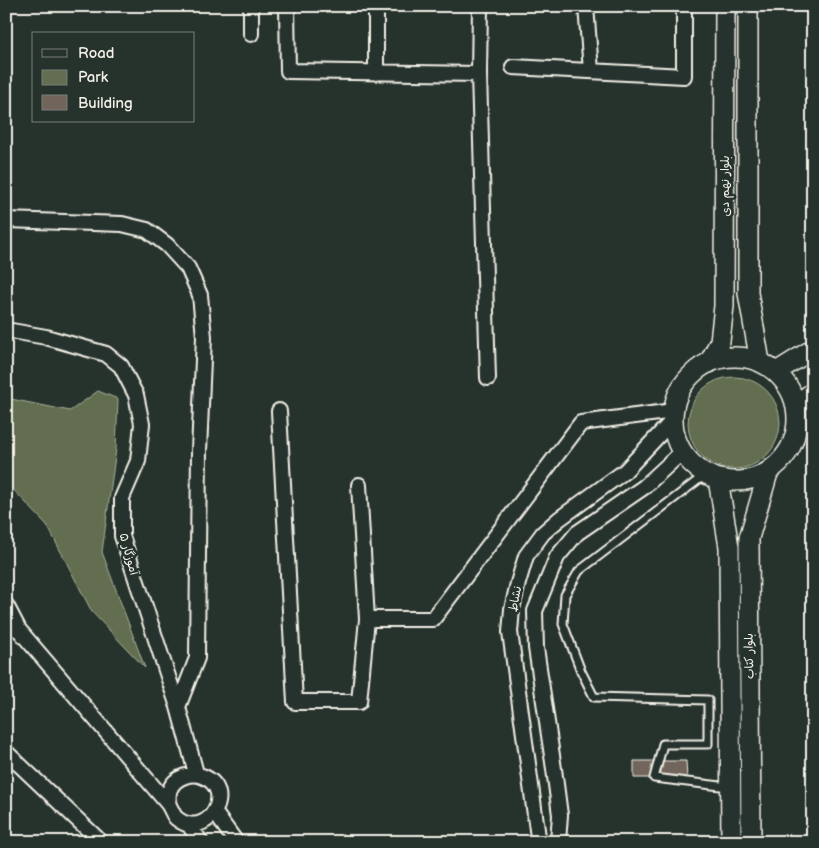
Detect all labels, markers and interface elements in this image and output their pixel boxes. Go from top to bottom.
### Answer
legend [32,32,195,122]
text: Road [78,44,114,63]
text: Park [78,68,109,87]
text: Building [78,94,133,113]
street label: بلوار نهم دی [718,155,734,217]
street label: آموزگار ۵ [116,531,142,578]
street label: نشاط [506,585,525,613]
street label: بلوار کتاب [742,633,757,679]

